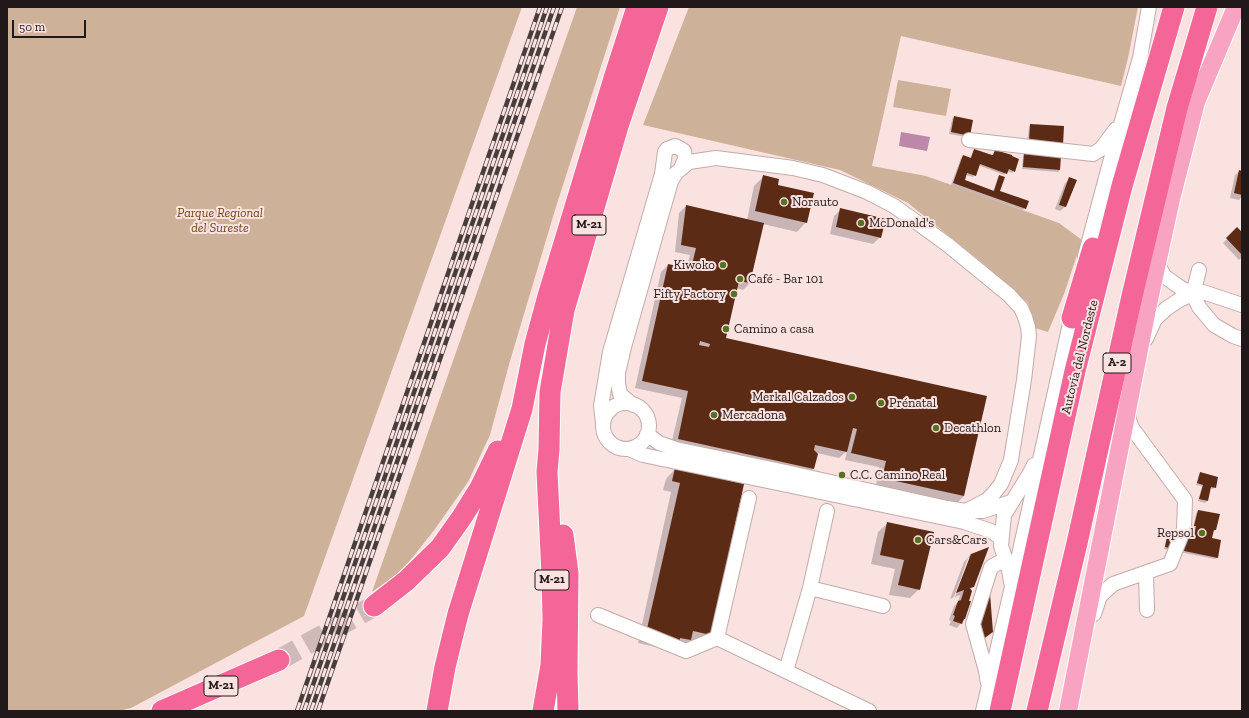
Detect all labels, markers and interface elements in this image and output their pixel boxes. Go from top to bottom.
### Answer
scale bar [14,12,88,38]
text: 50 m [19,20,45,34]
place label: Norauto [792,194,839,210]
marker: Norauto [779,197,789,207]
park label: Parque Regional del Sureste [177,205,263,236]
road number: M-21 [572,215,606,235]
place label: McDonald's [869,215,934,231]
marker: McDonald's [856,218,866,228]
place label: Kiwoko [673,257,715,273]
marker: Kiwoko [718,260,728,270]
place label: Café - Bar 101 [748,271,823,287]
marker: Café - Bar 101 [735,274,745,284]
place label: Fifty Factory [654,286,726,302]
marker: Fifty Factory [729,289,739,299]
street label: Autovía del Nordeste [1058,298,1102,416]
place label: Camino a casa [734,321,814,337]
marker: Camino a casa [721,324,731,334]
road number: A-2 [1103,353,1131,373]
place label: Merkal Calzados [752,389,844,405]
marker: Merkal Calzados [847,392,857,402]
place label: Prénatal [889,395,936,411]
marker: Prénatal [876,398,886,408]
place label: Mercadona [722,407,785,423]
marker: Mercadona [709,410,719,420]
place label: Decathlon [944,420,1001,436]
marker: Decathlon [931,423,941,433]
place label: C.C. Camino Real [850,467,945,483]
marker: C.C. Camino Real [837,470,847,480]
place label: Repsol [1157,525,1194,541]
marker: Repsol [1197,528,1207,538]
place label: Cars&Cars [926,532,987,548]
marker: Cars&Cars [913,535,923,545]
road number: M-21 [535,570,569,590]
road number: M-21 [204,676,238,696]

